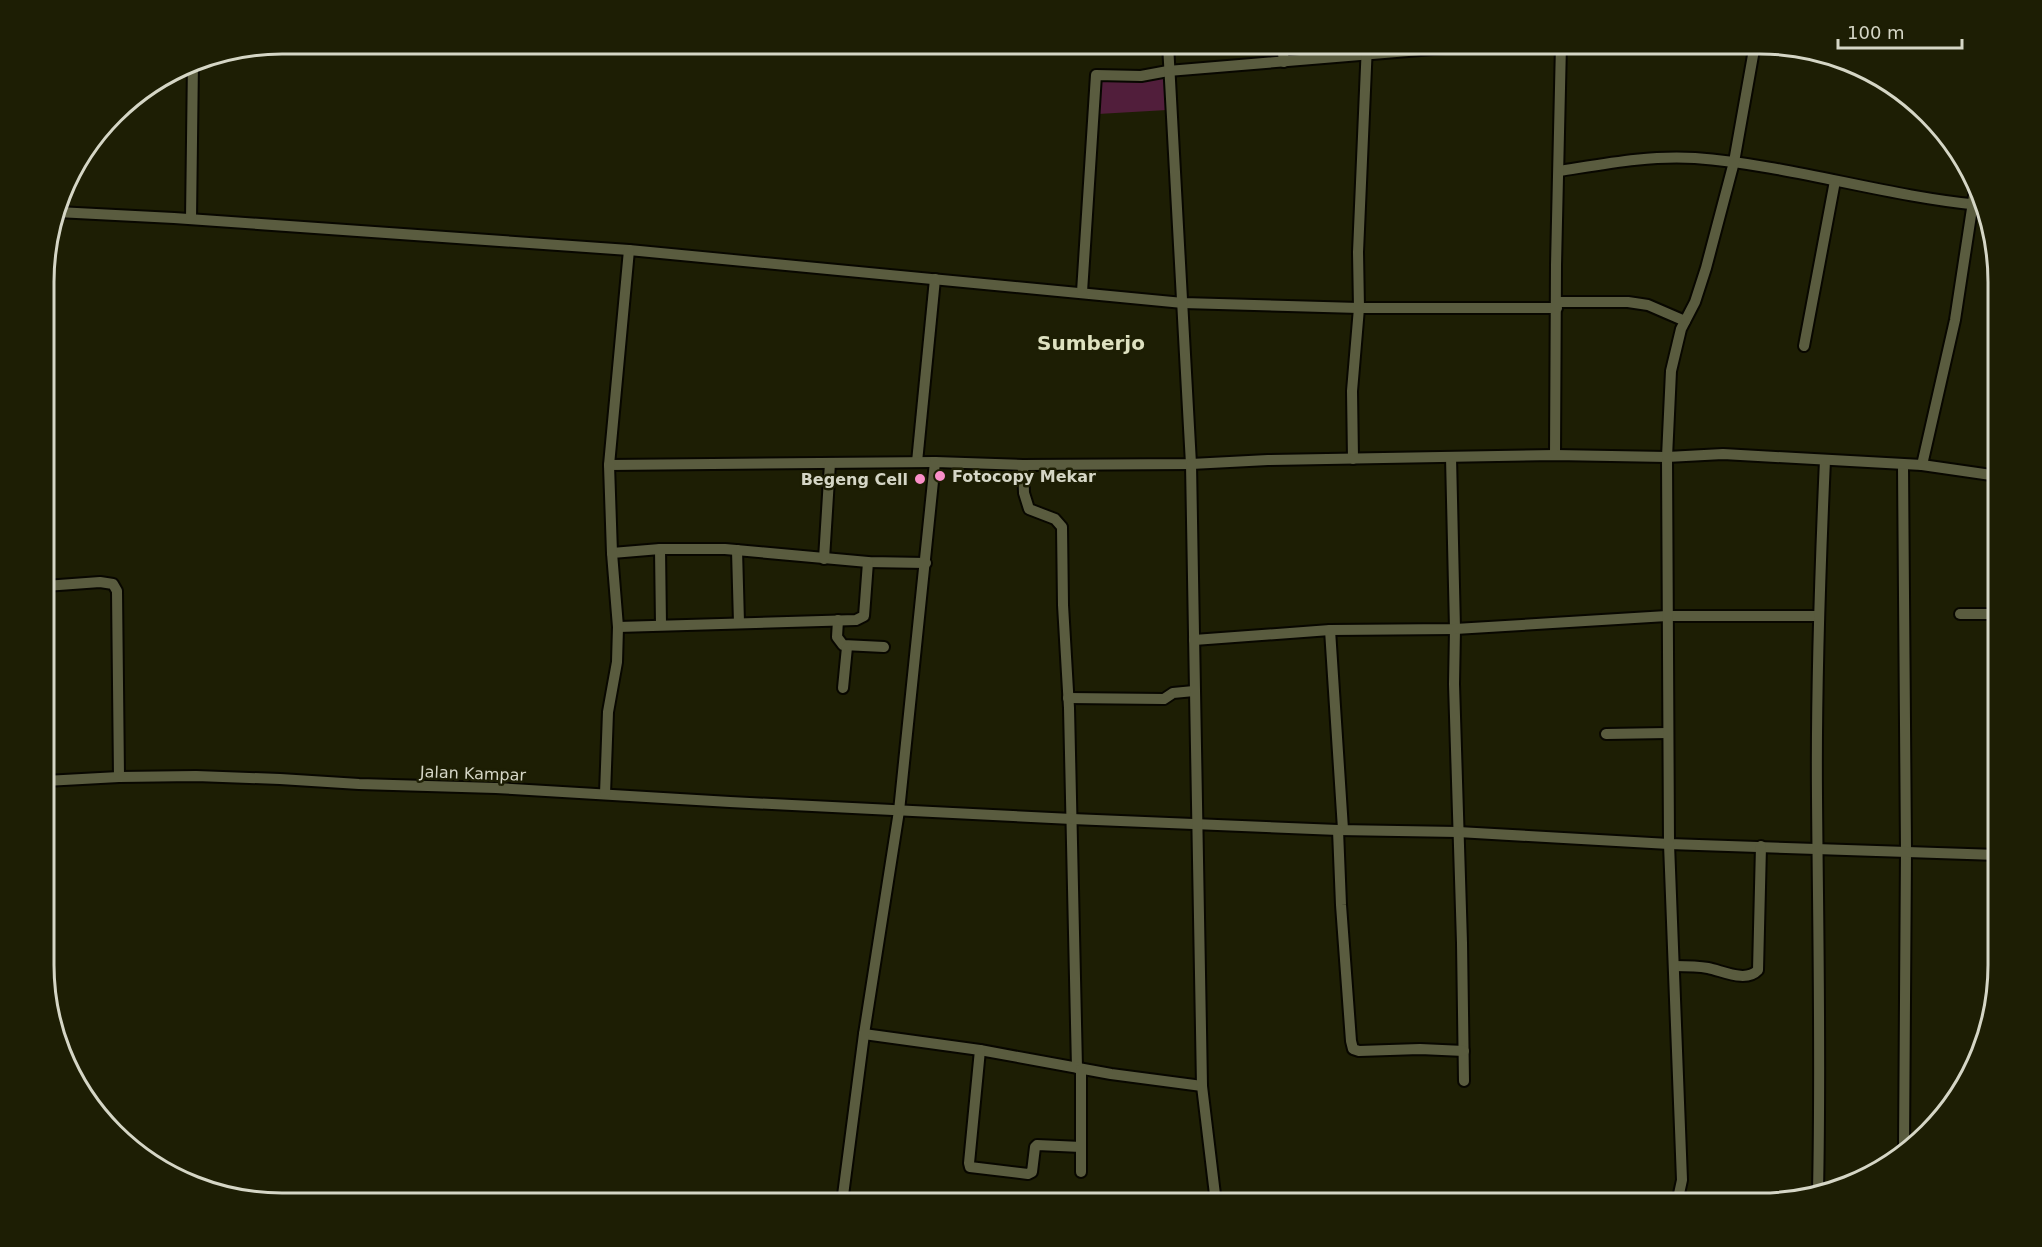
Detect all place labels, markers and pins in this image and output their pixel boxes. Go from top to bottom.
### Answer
place label: Fotocopy Mekar [952,467,1096,486]
marker: Fotocopy Mekar [933,469,947,483]
place label: Begeng Cell [801,470,908,489]
marker: Begeng Cell [913,472,927,486]

